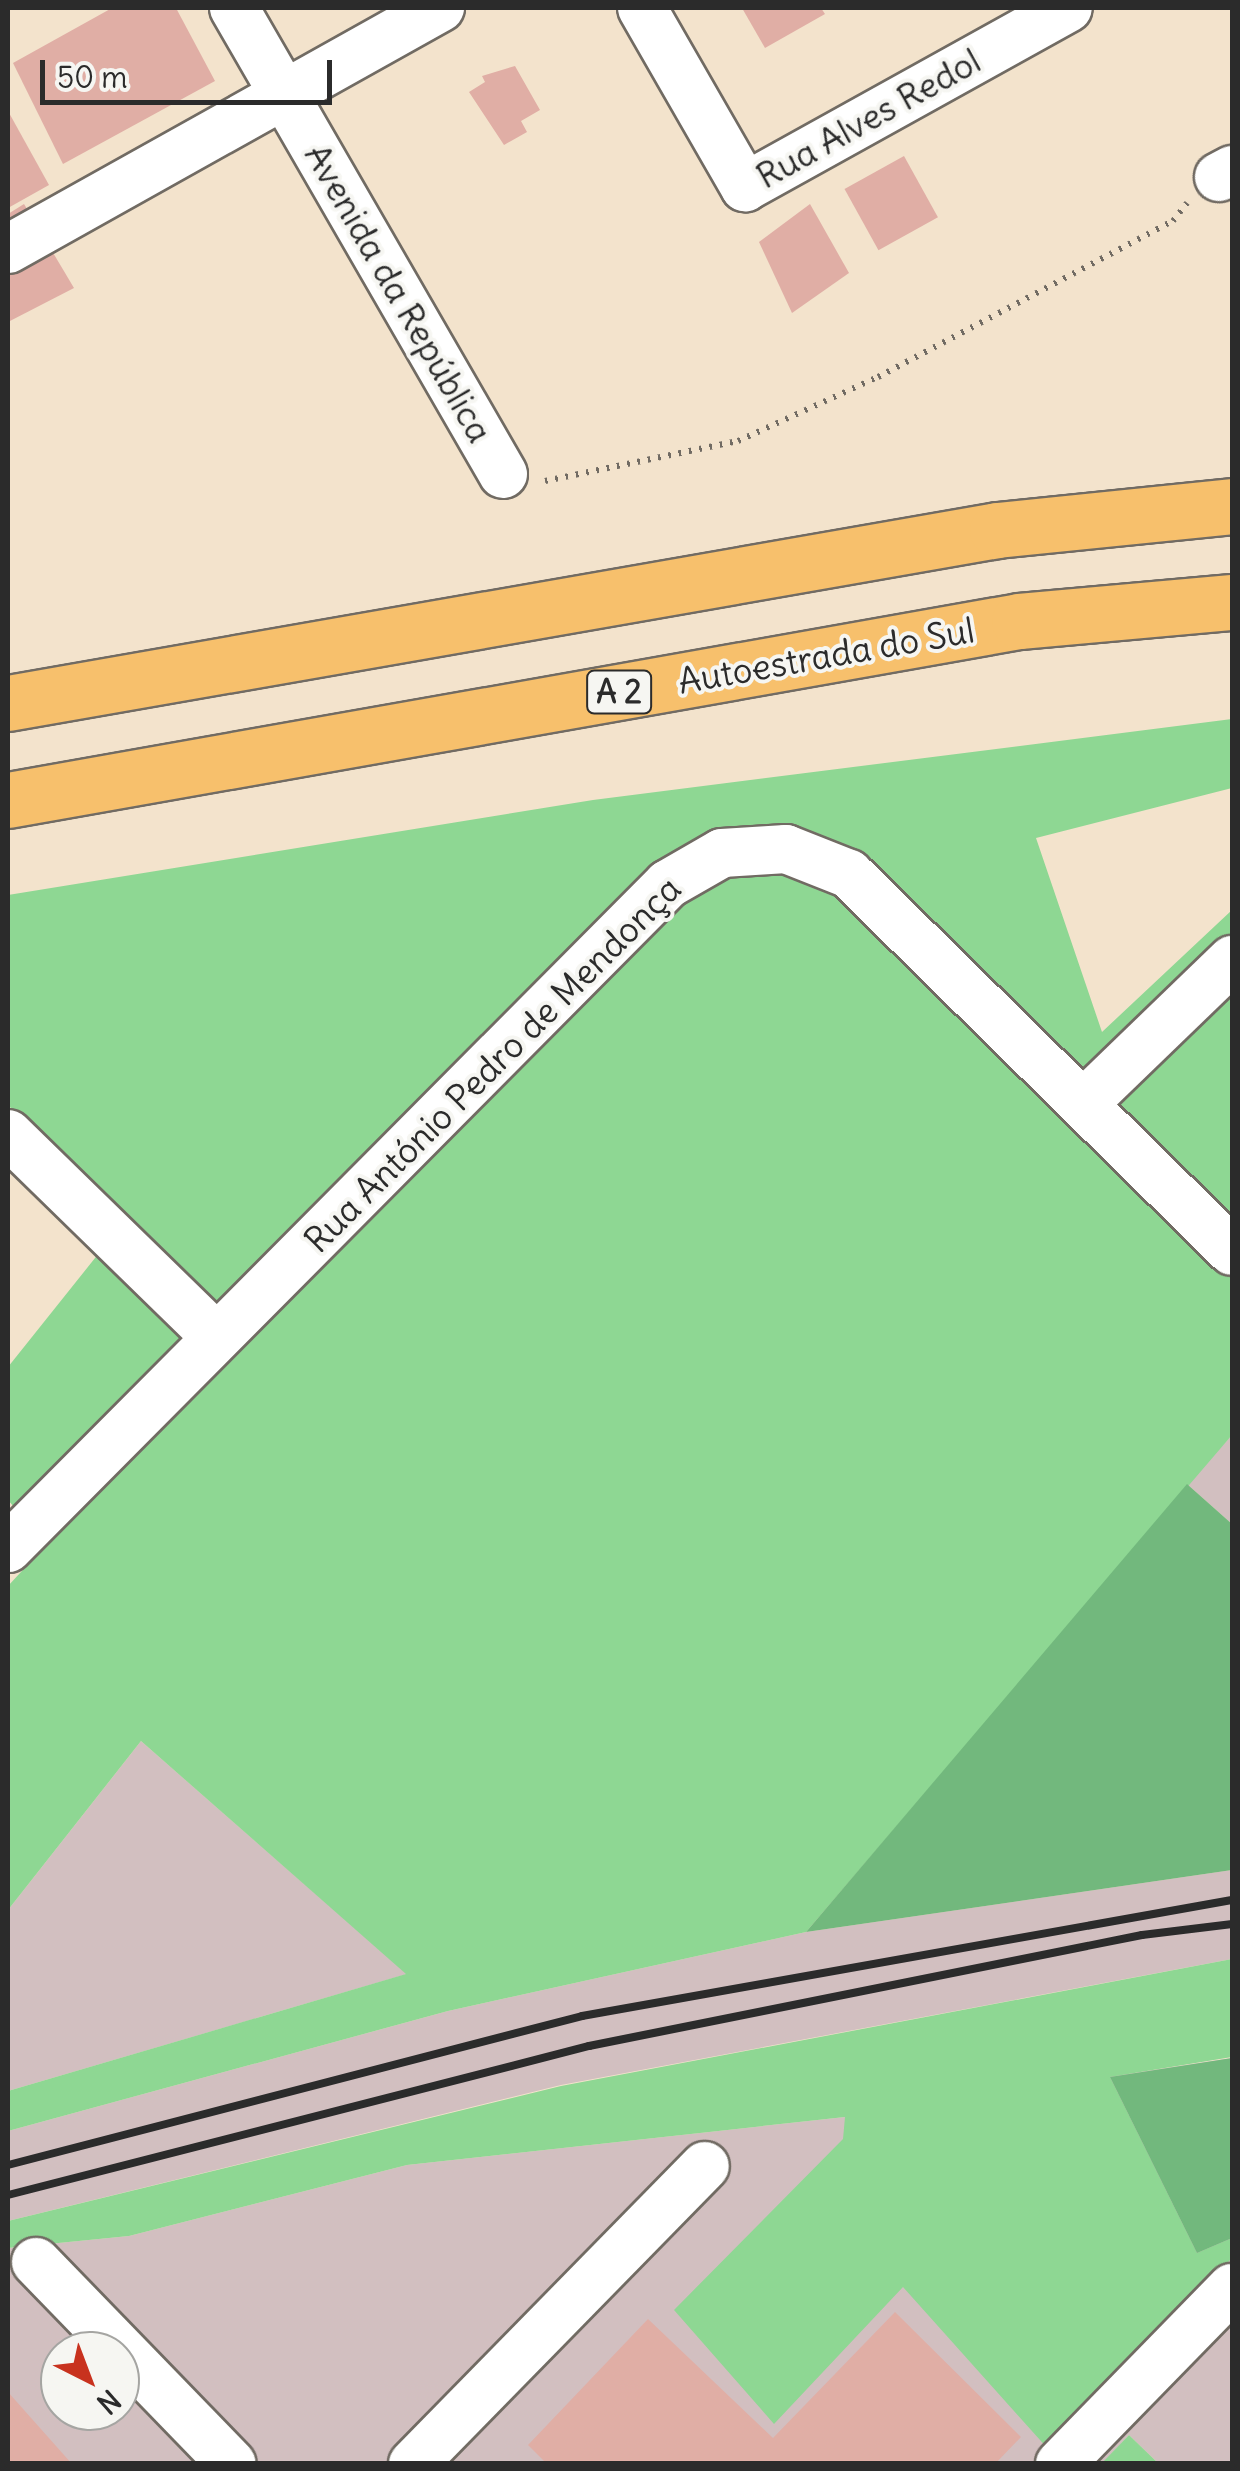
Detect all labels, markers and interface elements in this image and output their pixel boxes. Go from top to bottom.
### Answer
street label: Rua Alves Redol [749,39,987,197]
scale bar [45,40,338,102]
text: 50 m [57,58,127,96]
street label: Avenida da República [296,136,502,450]
street label: Autoestrada do Sul [675,608,977,702]
road number: A 2 [584,665,654,719]
street label: Rua António Pedro de Mendonça [295,867,689,1261]
north arrow [40,2331,140,2431]
text: N [90,2382,128,2422]

